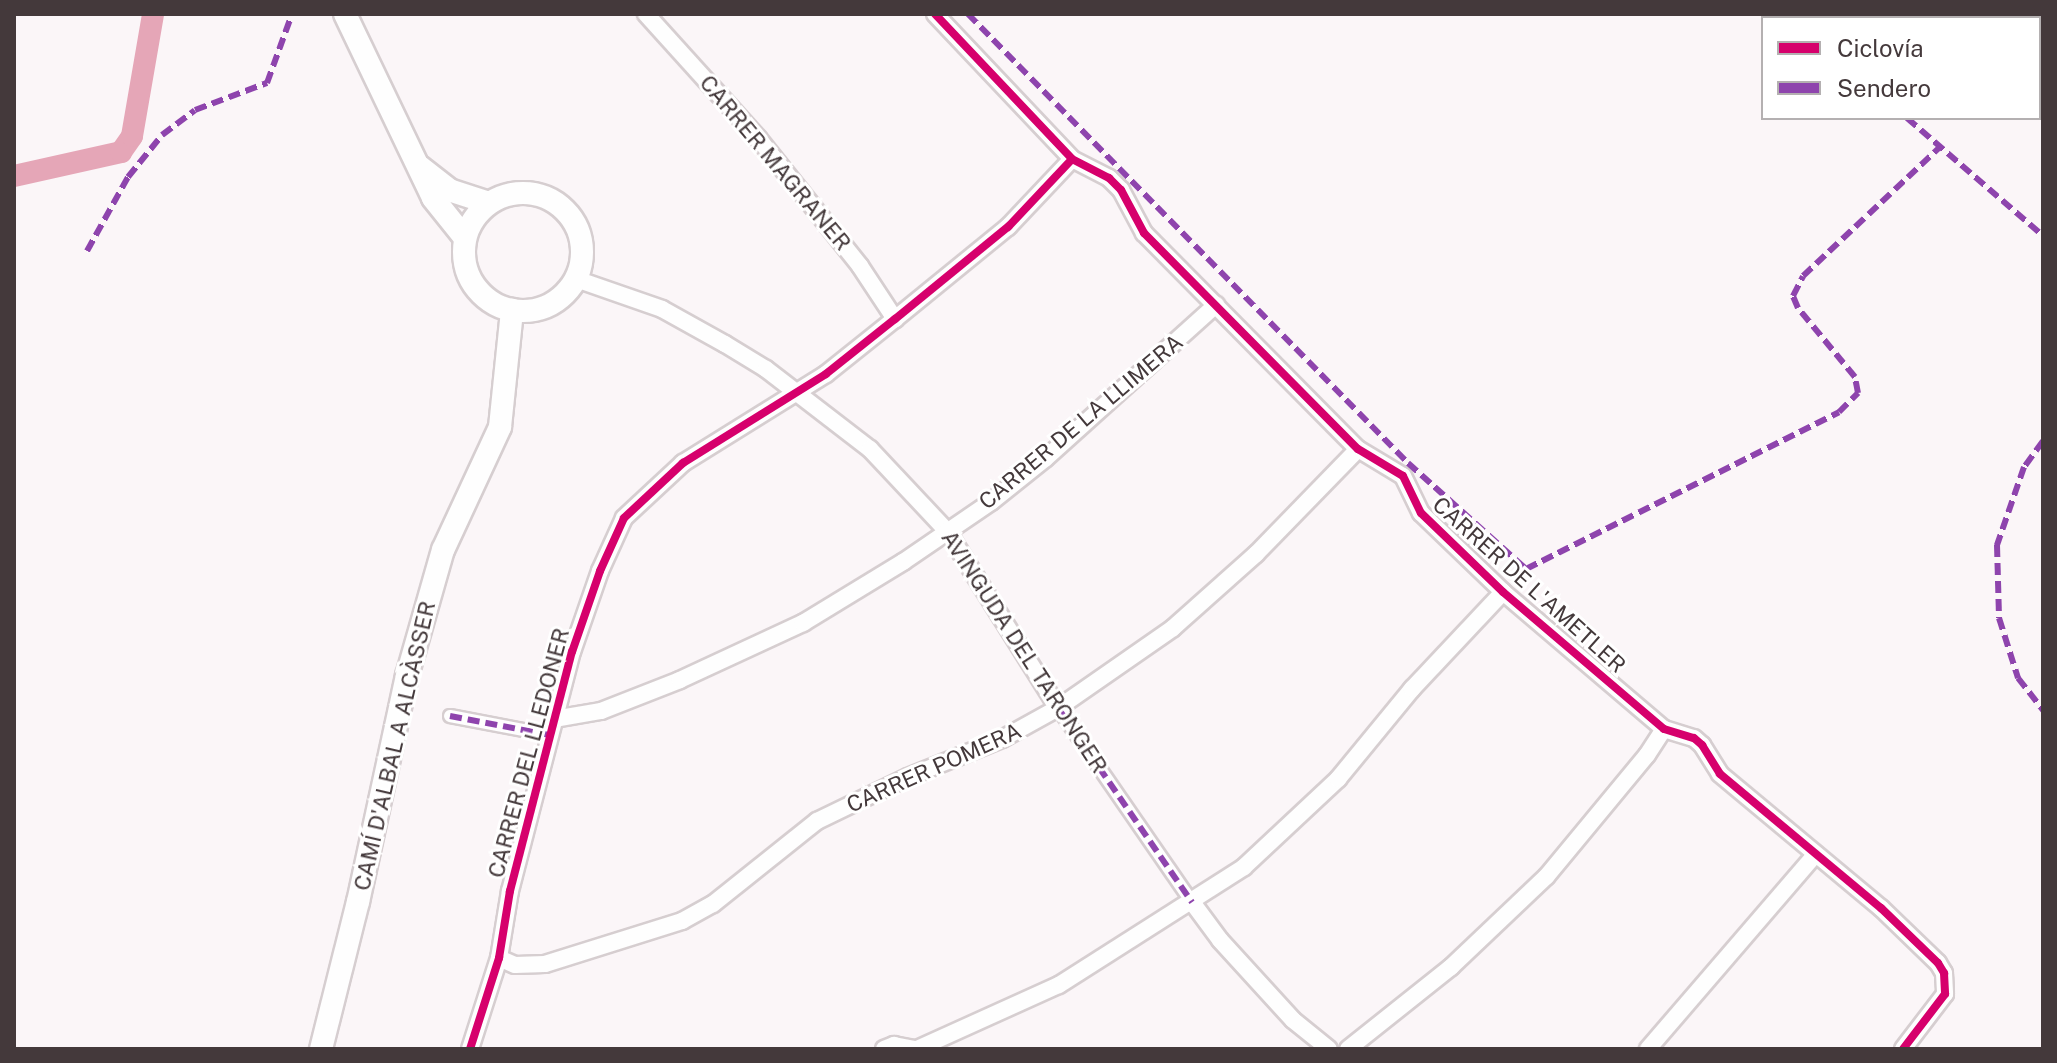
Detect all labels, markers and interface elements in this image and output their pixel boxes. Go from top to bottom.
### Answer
legend [1761,16,2041,120]
text: Ciclovía [1837,34,1924,62]
street label: CARRER MAGRANER [694,70,856,256]
text: Sendero [1837,74,1931,102]
street label: CARRER DE LA LLIMERA [974,329,1188,515]
street label: CARRER DE L'AMETLER [1427,491,1631,679]
street label: AVINGUDA DEL TARONGER [936,526,1112,778]
street label: CAMÍ D'ALBAL A ALCÀSSER [349,599,441,893]
street label: CARRER DEL LLEDONER [483,625,575,881]
street label: CARRER POMERA [843,718,1025,818]

